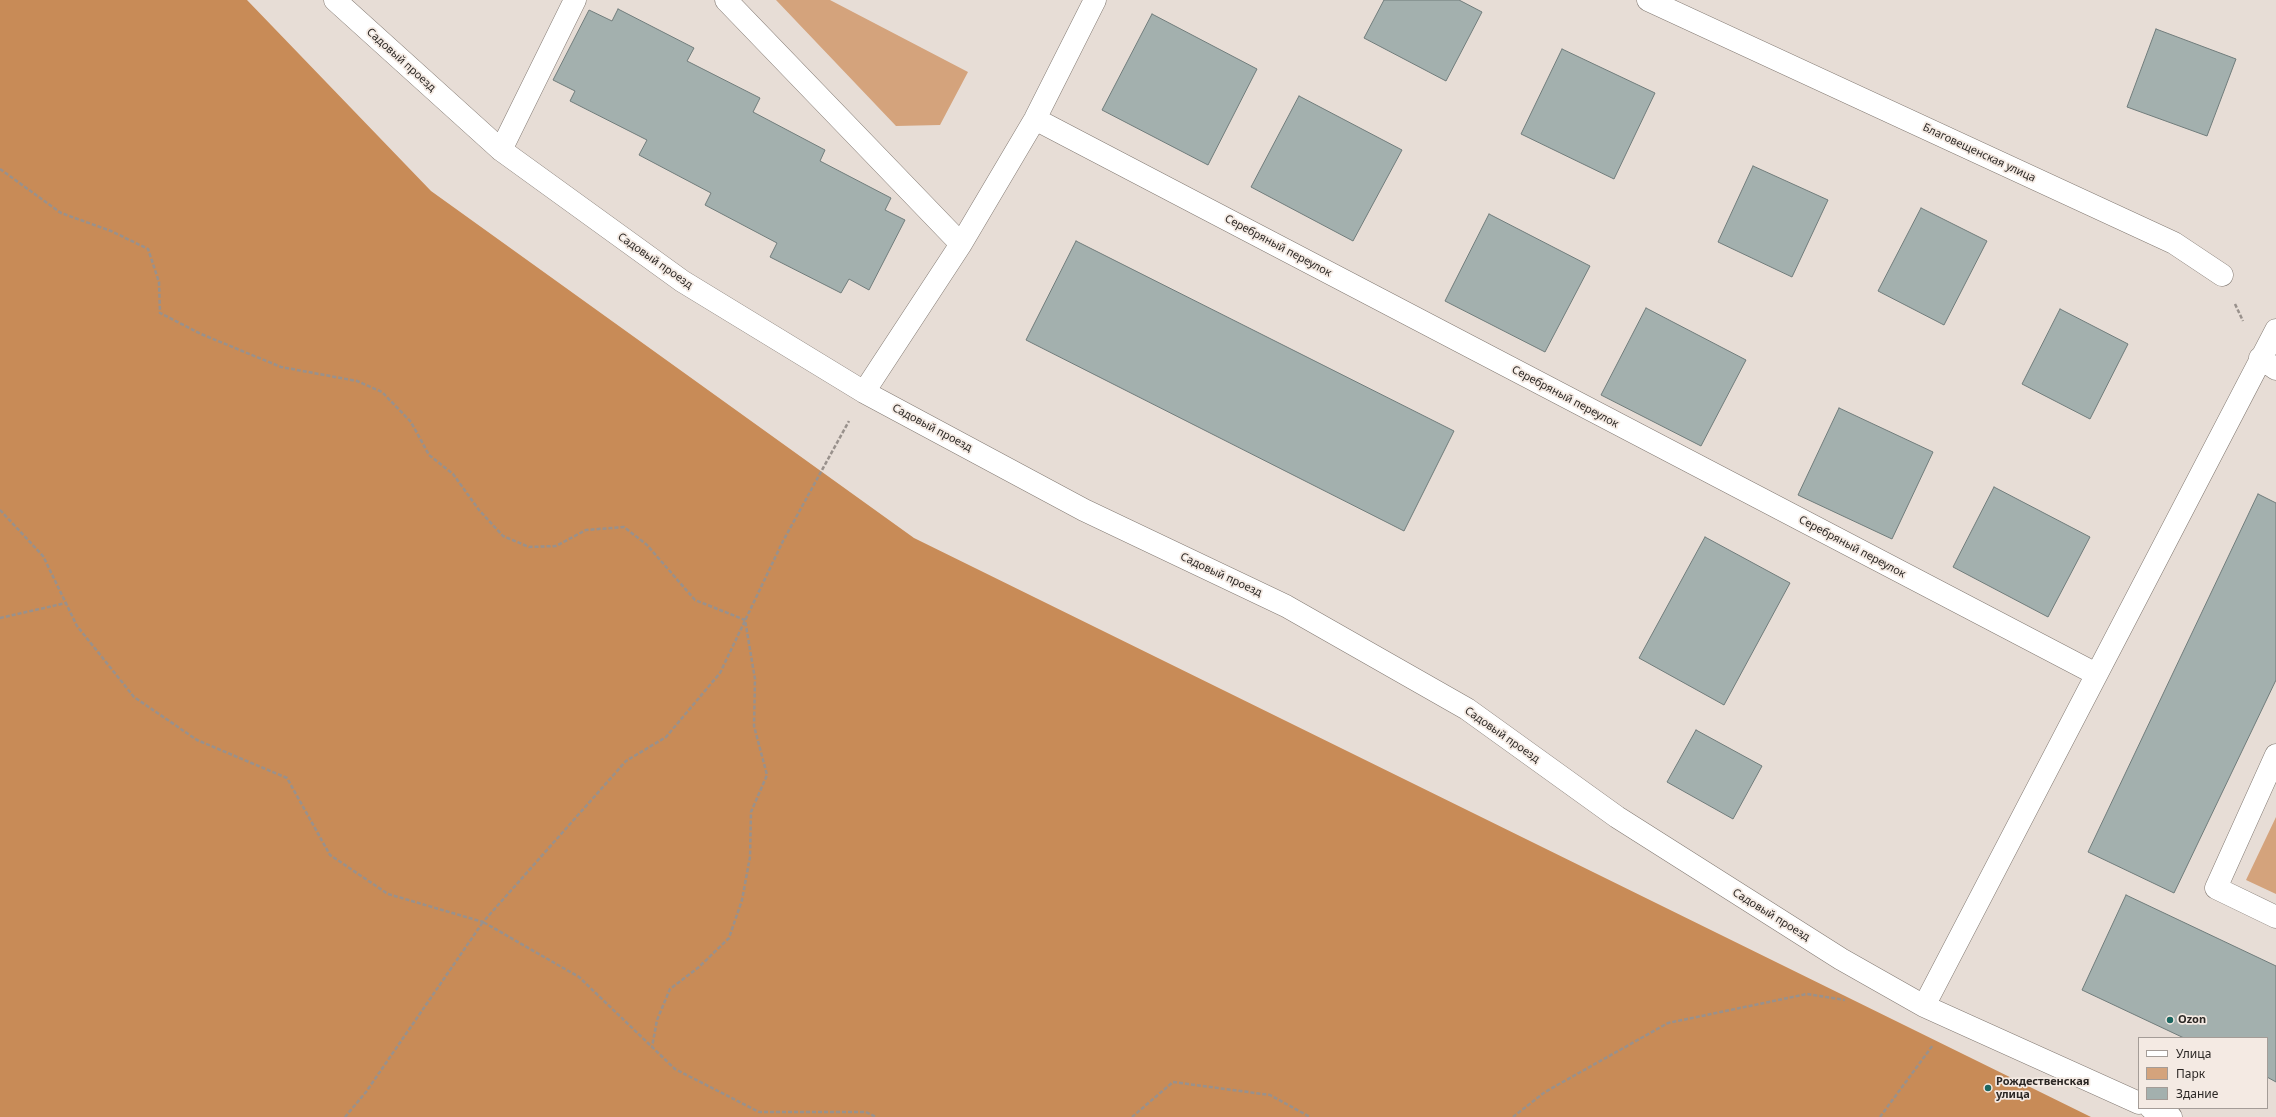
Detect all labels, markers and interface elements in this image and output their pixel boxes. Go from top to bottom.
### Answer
street label: Садовый проезд [364,25,438,95]
street label: Благовещенская улица [1920,121,2038,185]
street label: Серебряный переулок [1222,212,1334,280]
street label: Садовый проезд [615,230,695,292]
street label: Серебряный переулок [1509,363,1621,431]
street label: Садовый проезд [890,401,974,455]
street label: Серебряный переулок [1796,513,1908,581]
street label: Садовый проезд [1178,550,1264,600]
street label: Садовый проезд [1462,704,1542,766]
street label: Садовый проезд [1730,886,1812,944]
place label: Ozon [2178,1013,2206,1027]
marker: Ozon [2165,1015,2175,1025]
legend [2138,1037,2268,1109]
text: Улица [2176,1045,2211,1062]
text: Парк [2176,1065,2205,1082]
place label: Рождественская улица [1996,1075,2089,1101]
marker: Рождественская улица [1983,1083,1993,1093]
text: Здание [2176,1085,2218,1102]

